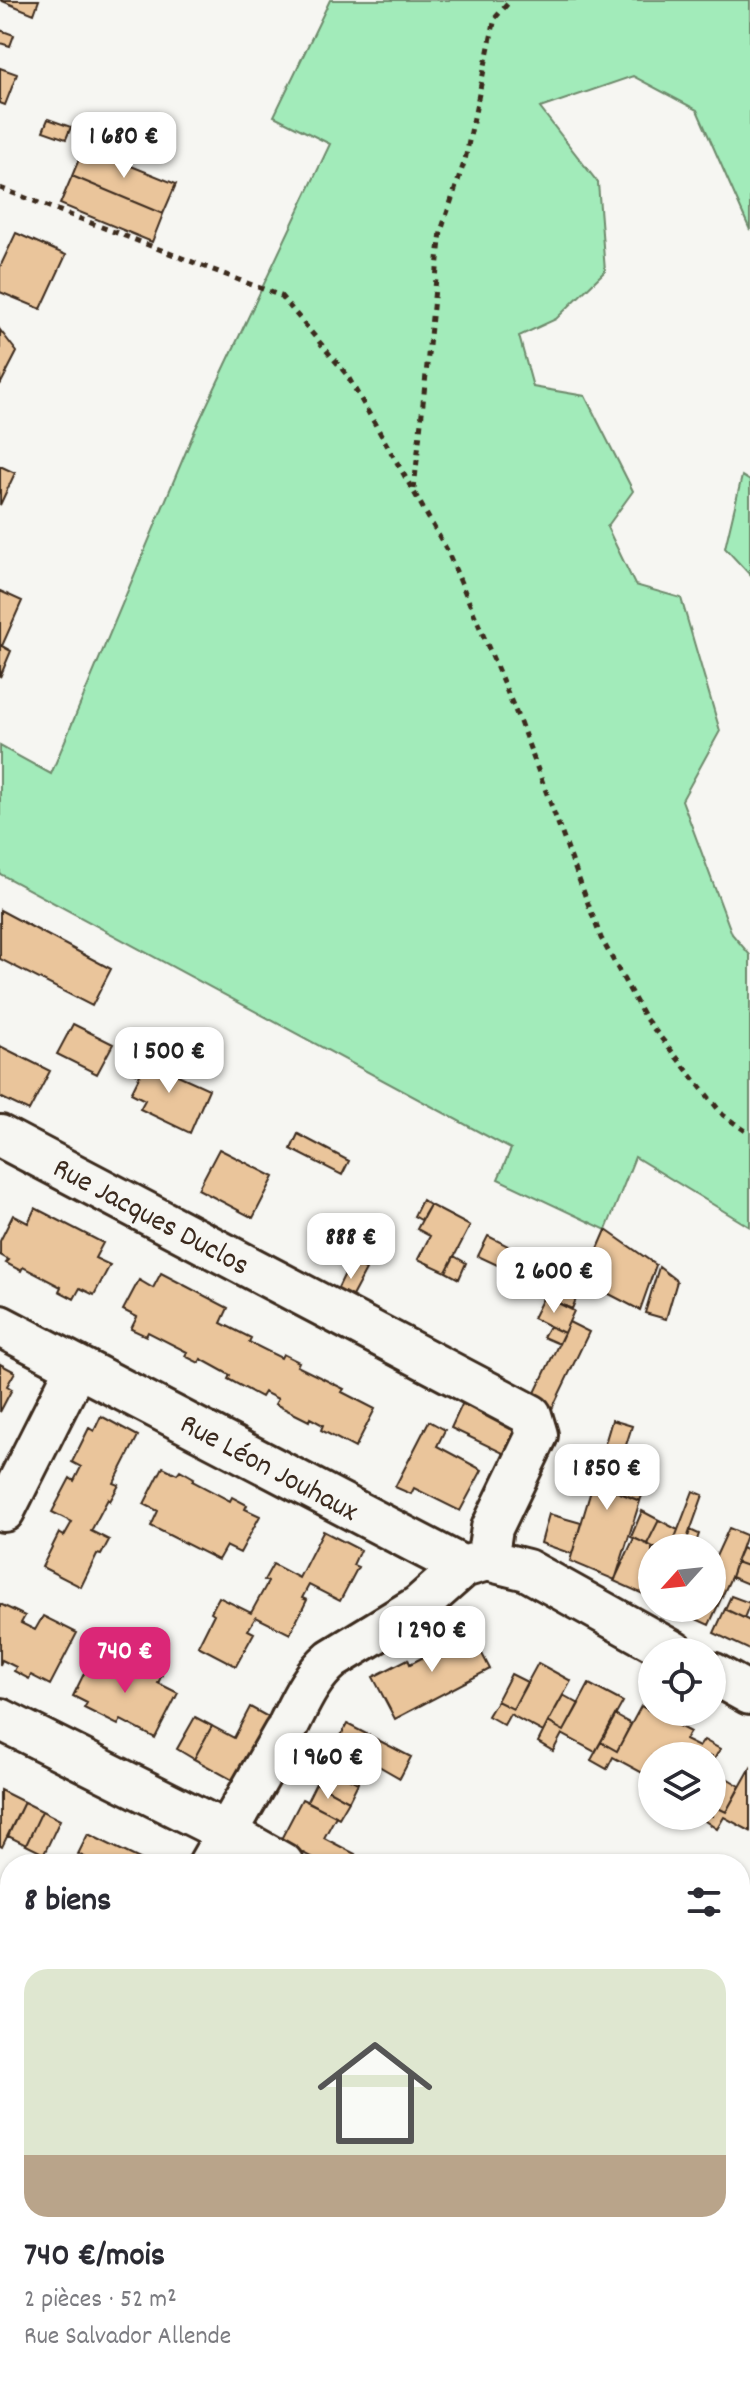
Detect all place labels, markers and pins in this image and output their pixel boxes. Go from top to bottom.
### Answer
pin: 1 680 € [50,112,198,180]
pin: 1 500 € [95,1027,243,1095]
pin: 888 € [295,1213,407,1281]
pin: 2 600 € [480,1247,628,1315]
pin: 1 850 € [533,1444,681,1512]
pin: 1 290 € [358,1606,506,1674]
pin: 740 € [69,1627,181,1695]
pin: 1 960 € [254,1733,402,1801]

